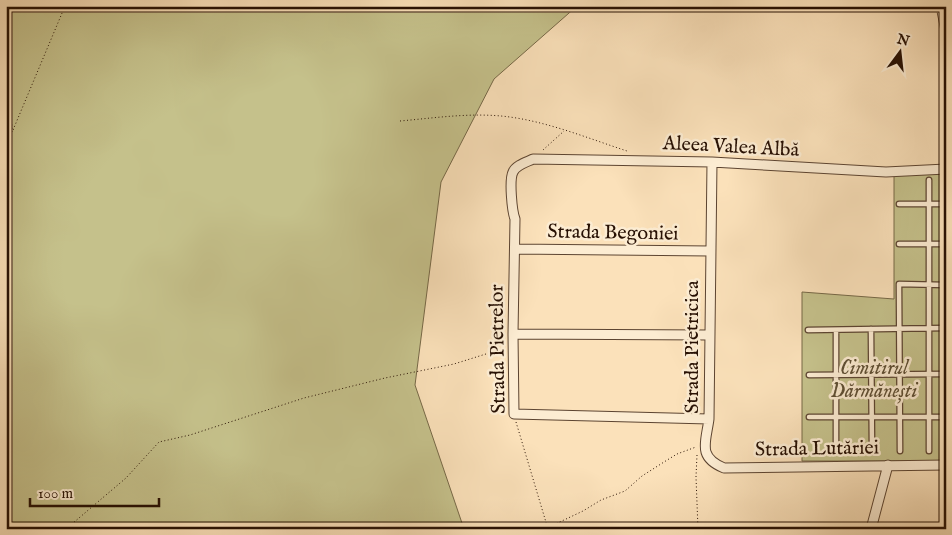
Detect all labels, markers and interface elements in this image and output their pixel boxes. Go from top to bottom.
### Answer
north arrow [874,28,924,78]
text: N [894,30,911,51]
street label: Aleea Valea Albă [661,131,800,163]
street label: Strada Begoniei [547,219,679,247]
street label: Strada Pietricica [680,280,705,414]
street label: Strada Pietrelor [484,283,512,414]
park label: Cimitirul Dărmănești [831,356,918,404]
street label: Strada Lutăriei [755,435,879,463]
scale bar [30,475,159,507]
text: 100 m [38,484,74,503]

